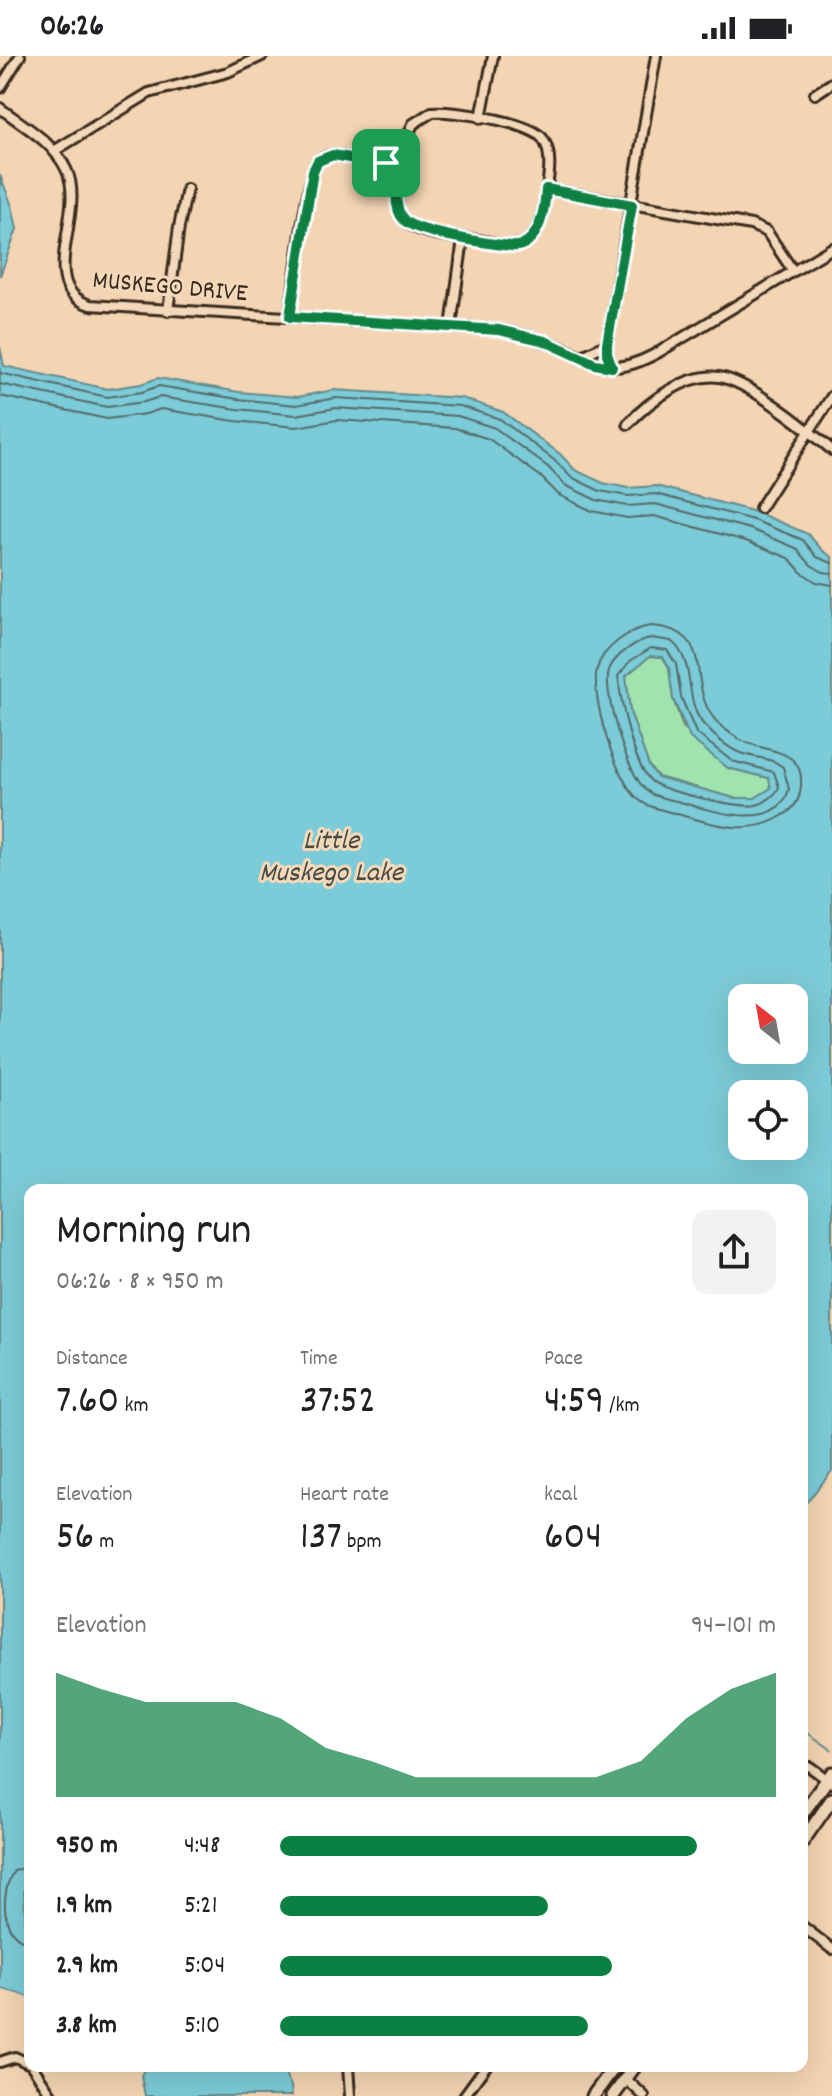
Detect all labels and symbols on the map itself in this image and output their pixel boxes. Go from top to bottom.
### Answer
pin [352,129,420,197]
street label: MUSKEGO DRIVE [91,263,249,313]
water label: Little Muskego Lake [259,823,404,895]
north arrow [728,984,808,1064]

